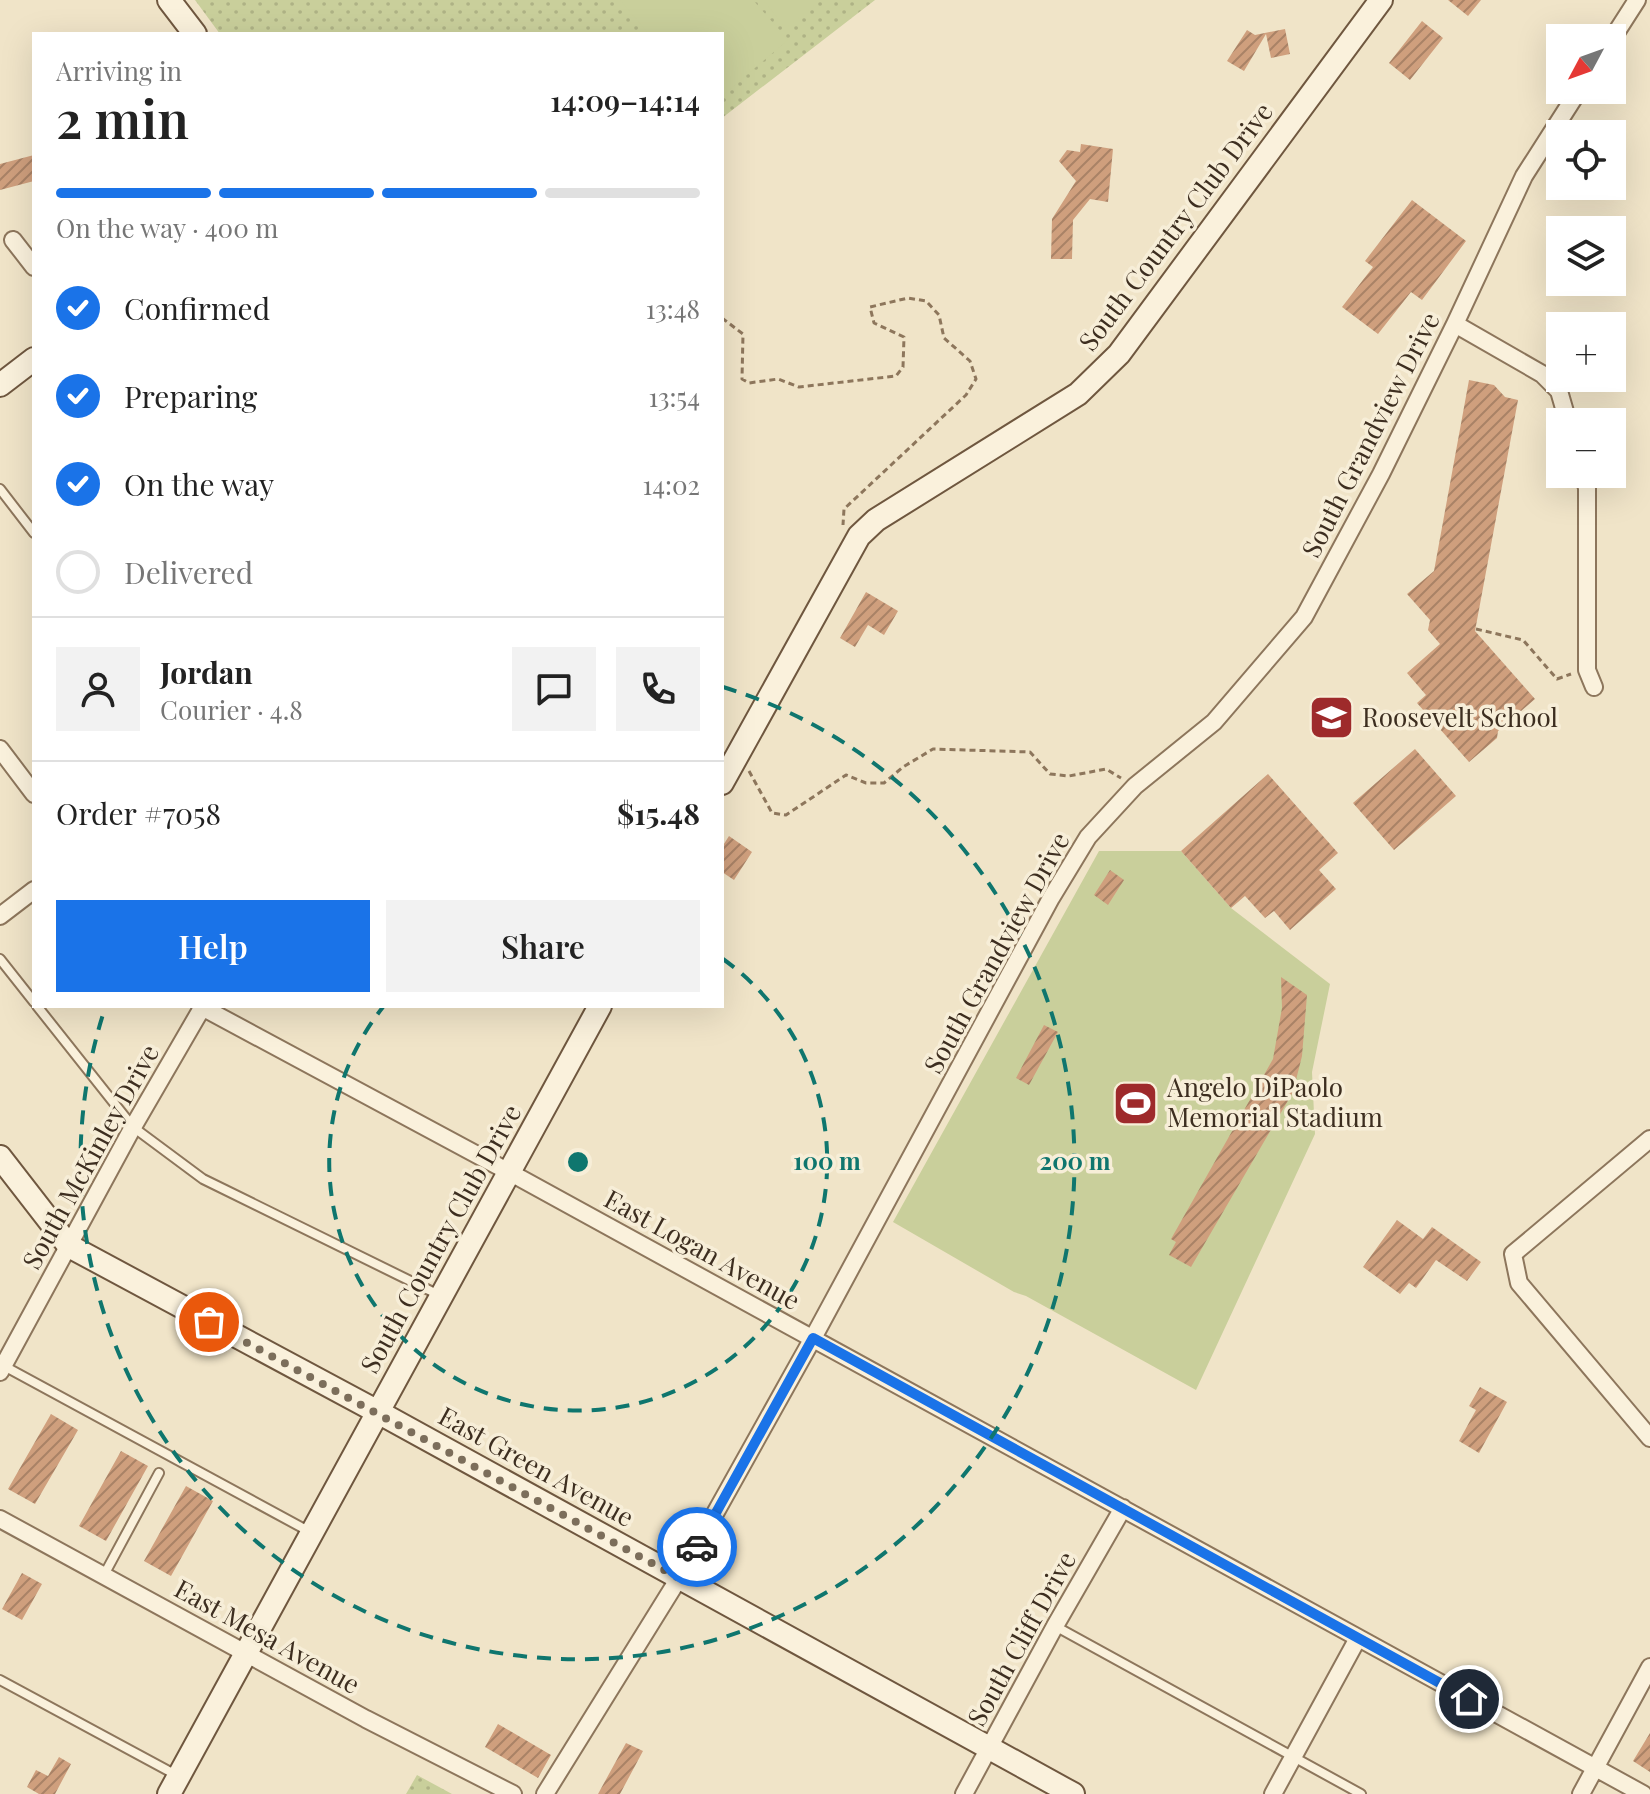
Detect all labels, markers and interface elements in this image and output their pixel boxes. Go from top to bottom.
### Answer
north arrow [1546,24,1626,104]
map controls [1546,24,1626,488]
text: Arriving in [56,53,182,88]
text: 14:09–14:14 [550,80,700,120]
text: 2 min [56,83,189,152]
street label: South Country Club Drive [1070,95,1280,357]
button: locate [1546,120,1626,200]
text: On the way · 400 m [56,210,278,245]
button: layers [1546,216,1626,296]
icon: check [56,286,100,330]
text: Confirmed [124,288,270,328]
text: 13:48 [646,291,700,326]
street label: South Grandview Drive [1293,306,1447,563]
button: + [1546,312,1626,392]
icon: check [56,374,100,418]
text: Preparing [124,376,257,416]
text: 13:54 [649,379,700,414]
button: − [1546,408,1626,488]
icon: check [56,462,100,506]
text: On the way [124,464,274,504]
text: 14:02 [643,467,700,502]
text: Delivered [124,552,253,592]
button: person [56,647,140,731]
button: chat [512,647,596,731]
button: phone [616,647,700,731]
text: Jordan [160,652,253,692]
text: Courier · 4.8 [160,692,303,727]
school or university icon: Roosevelt School [1307,694,1355,742]
place label: Roosevelt School [1362,699,1558,734]
text: Order #7058 [56,793,221,833]
text: $15.48 [617,793,700,833]
street label: South Grandview Drive [915,825,1077,1079]
button: Help [56,900,370,992]
button: Share [386,900,700,992]
street label: South McKinley Drive [13,1038,166,1275]
place label: Angelo DiPaolo Memorial Stadium [1166,1069,1383,1134]
sports icon: Angelo DiPaolo Memorial Stadium [1112,1079,1160,1127]
street label: South Country Club Drive [351,1098,528,1379]
text: 100 m [793,1144,861,1176]
text: 200 m [1040,1144,1111,1176]
centre of rings [564,1148,592,1176]
street label: East Logan Avenue [599,1180,807,1317]
pin [175,1288,243,1356]
icon: bag [187,1300,231,1344]
street label: East Green Avenue [433,1397,641,1534]
courier [657,1507,737,1587]
icon: car [675,1525,719,1569]
street label: South Cliff Drive [958,1545,1083,1732]
street label: East Mesa Avenue [169,1570,367,1701]
pin [1435,1665,1503,1733]
icon: home [1447,1677,1491,1721]

